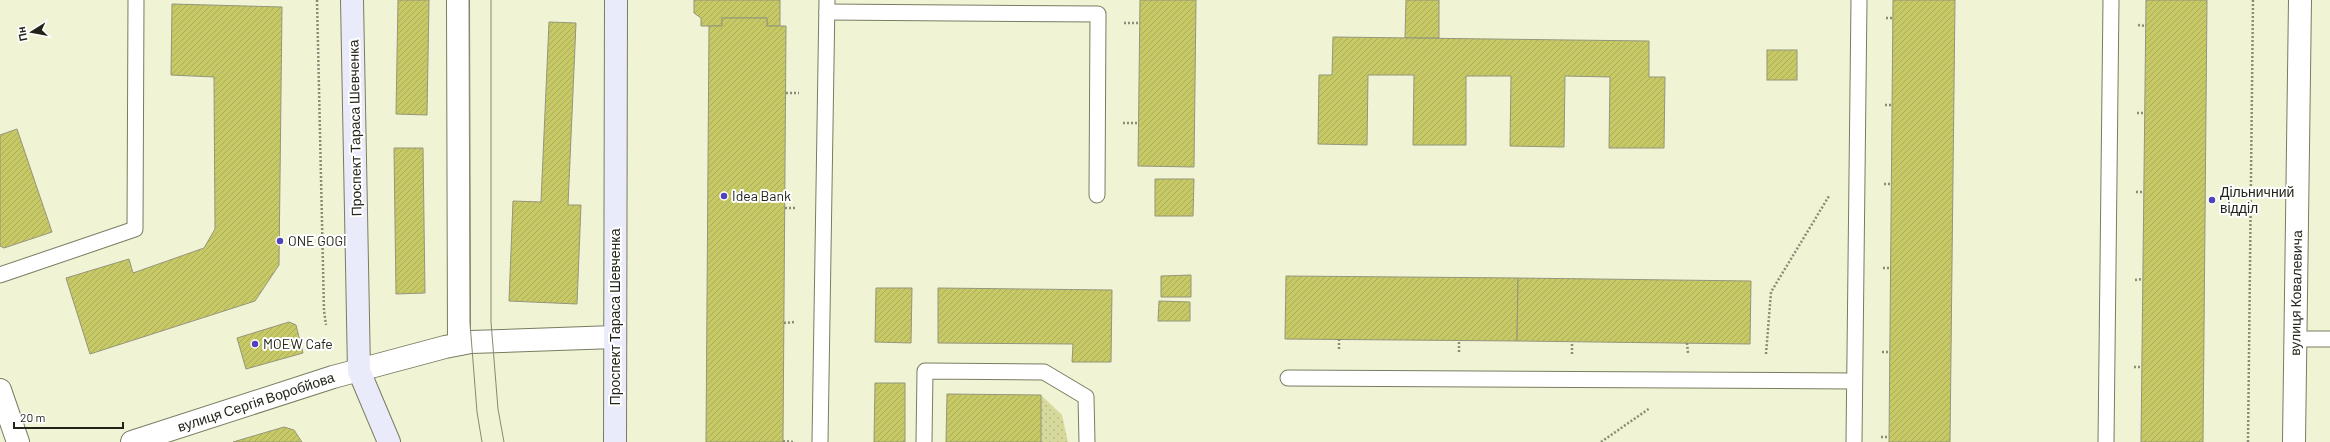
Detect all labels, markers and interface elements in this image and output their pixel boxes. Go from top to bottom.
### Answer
north arrow [12,12,52,52]
text: Пн [14,26,29,42]
street label: Проспект Тараса Шевченка [344,39,365,217]
place label: Дільничний відділ [2220,183,2294,216]
place label: Idea Bank [732,187,791,204]
marker: Idea Bank [719,191,729,201]
marker: Дільничний відділ [2207,195,2217,205]
street label: Проспект Тараса Шевченка [606,228,623,405]
street label: вулиця Ковалевича [2286,230,2305,356]
place label: ONE GOGI [288,232,347,249]
marker: ONE GOGI [275,236,285,246]
place label: MOEW Cafe [263,335,333,352]
marker: MOEW Cafe [250,339,260,349]
street label: вулиця Сергія Воробйова [175,368,337,435]
scale bar [14,404,123,430]
text: 20 m [20,410,46,424]

